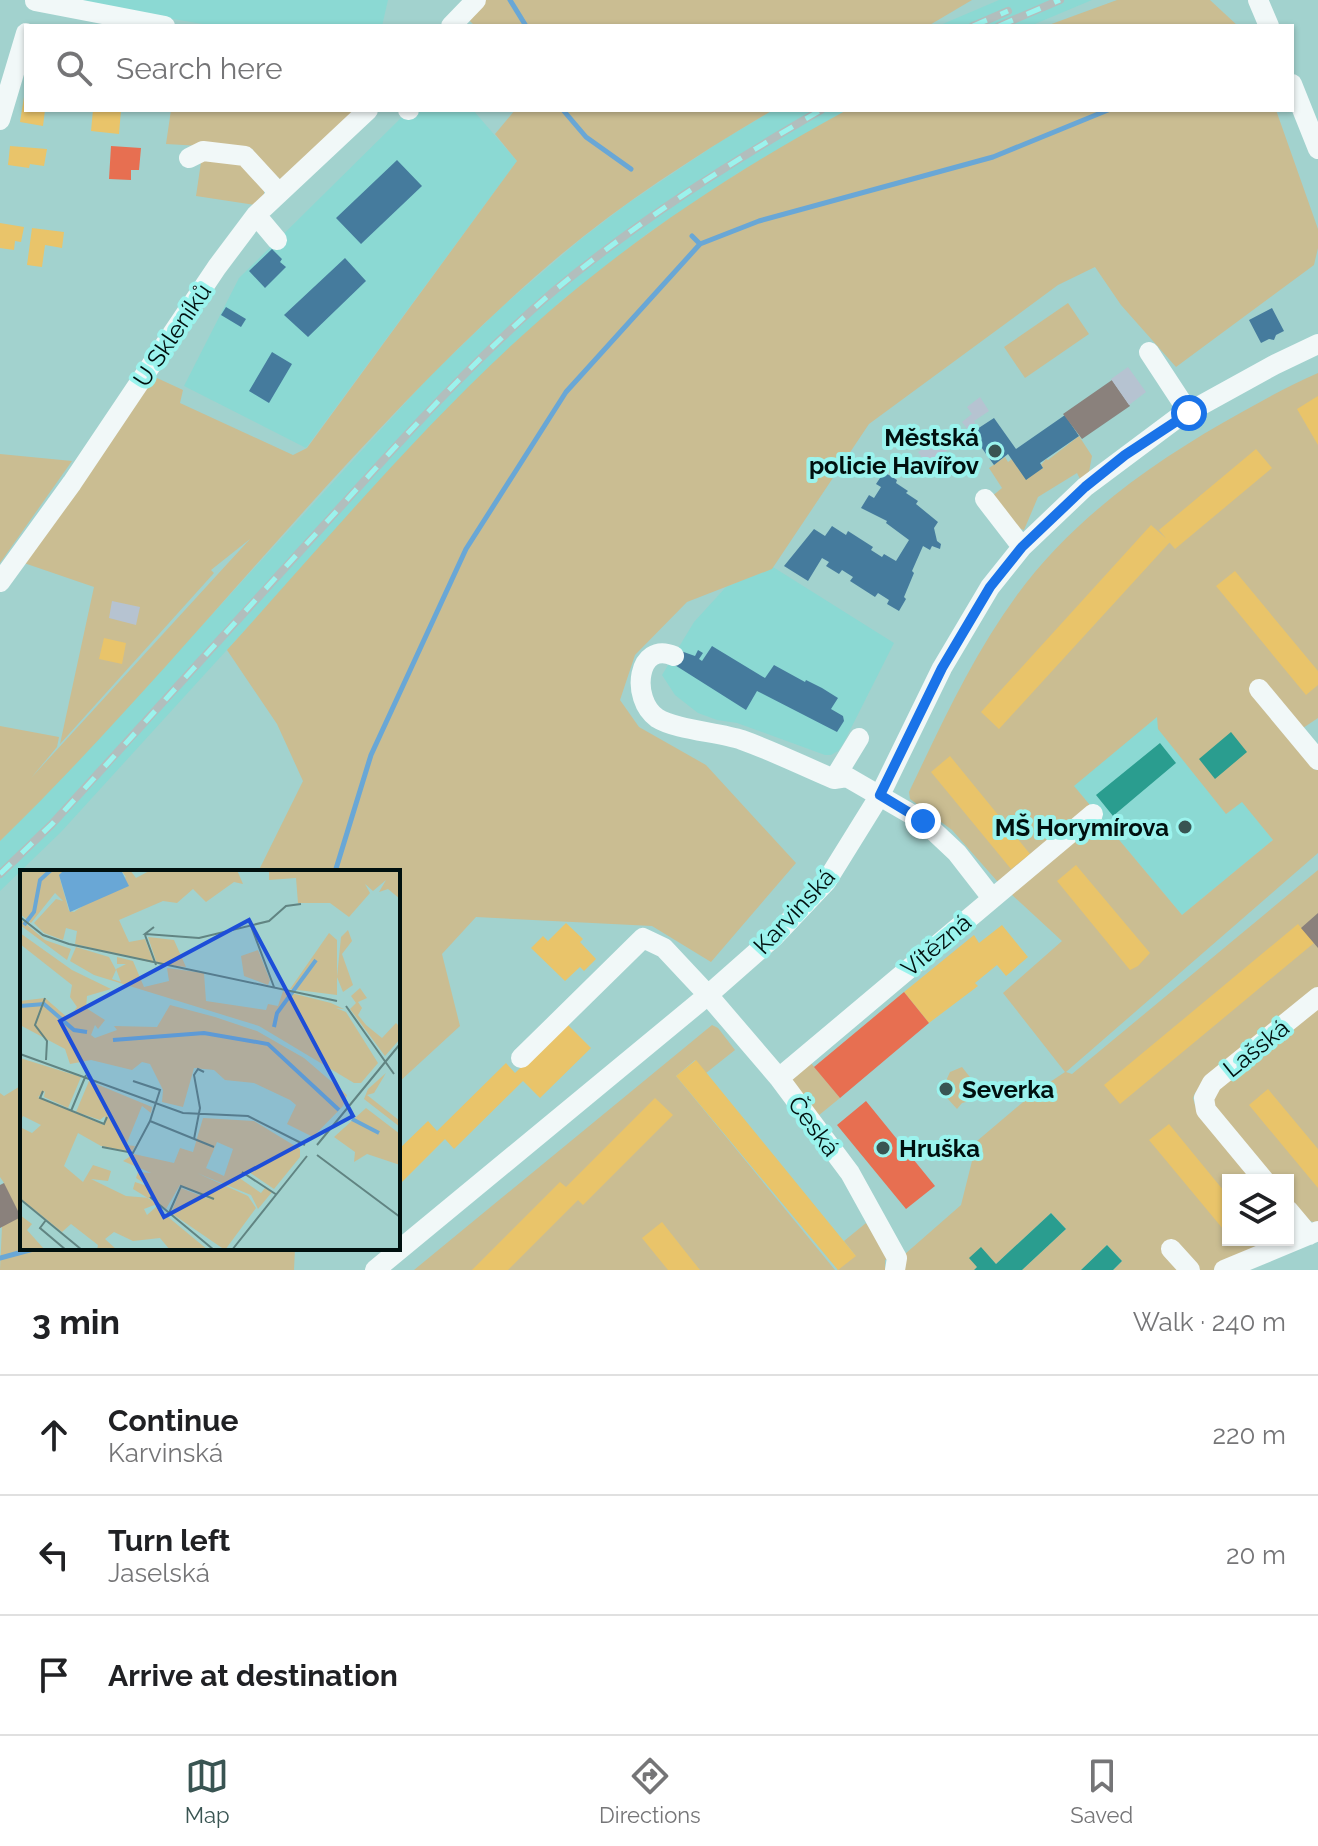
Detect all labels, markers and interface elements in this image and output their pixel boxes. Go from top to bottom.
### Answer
search box [24,24,1294,112]
icon: search [52,46,96,90]
text: Search here [116,51,283,86]
street label: U Skleníků [127,278,217,392]
route start [1171,395,1207,431]
place label: Městská policie Havířov [809,423,979,480]
marker: Městská policie Havířov [986,442,1004,460]
route end [905,803,941,839]
place label: MŠ Horymírova [995,813,1169,842]
marker: MŠ Horymírova [1176,818,1194,836]
street label: Karvinská [747,862,841,960]
inset map [20,870,400,1250]
street label: Vítězná [895,907,977,983]
street label: Lašská [1217,1013,1295,1083]
place label: Severka [962,1075,1054,1104]
marker: Severka [937,1080,955,1098]
street label: Česká [782,1090,846,1162]
place label: Hruška [899,1134,980,1163]
marker: Hruška [874,1139,892,1157]
map controls [1222,1174,1294,1246]
button: layers [1222,1174,1294,1246]
text: 3 min [32,1302,120,1342]
text: Walk · 240 m [1133,1307,1286,1337]
text: Continue [108,1403,239,1438]
icon: ahead [32,1413,76,1457]
text: 220 m [1212,1420,1286,1450]
text: Karvinská [108,1438,223,1468]
text: Turn left [108,1523,230,1558]
icon: left [32,1533,76,1577]
text: 20 m [1226,1540,1286,1570]
text: Jaselská [108,1558,210,1588]
icon: arrive [32,1653,76,1697]
text: Arrive at destination [108,1658,398,1693]
tab: Map [185,1754,230,1828]
tab: Directions [599,1754,701,1828]
tab: Saved [1070,1754,1133,1828]

